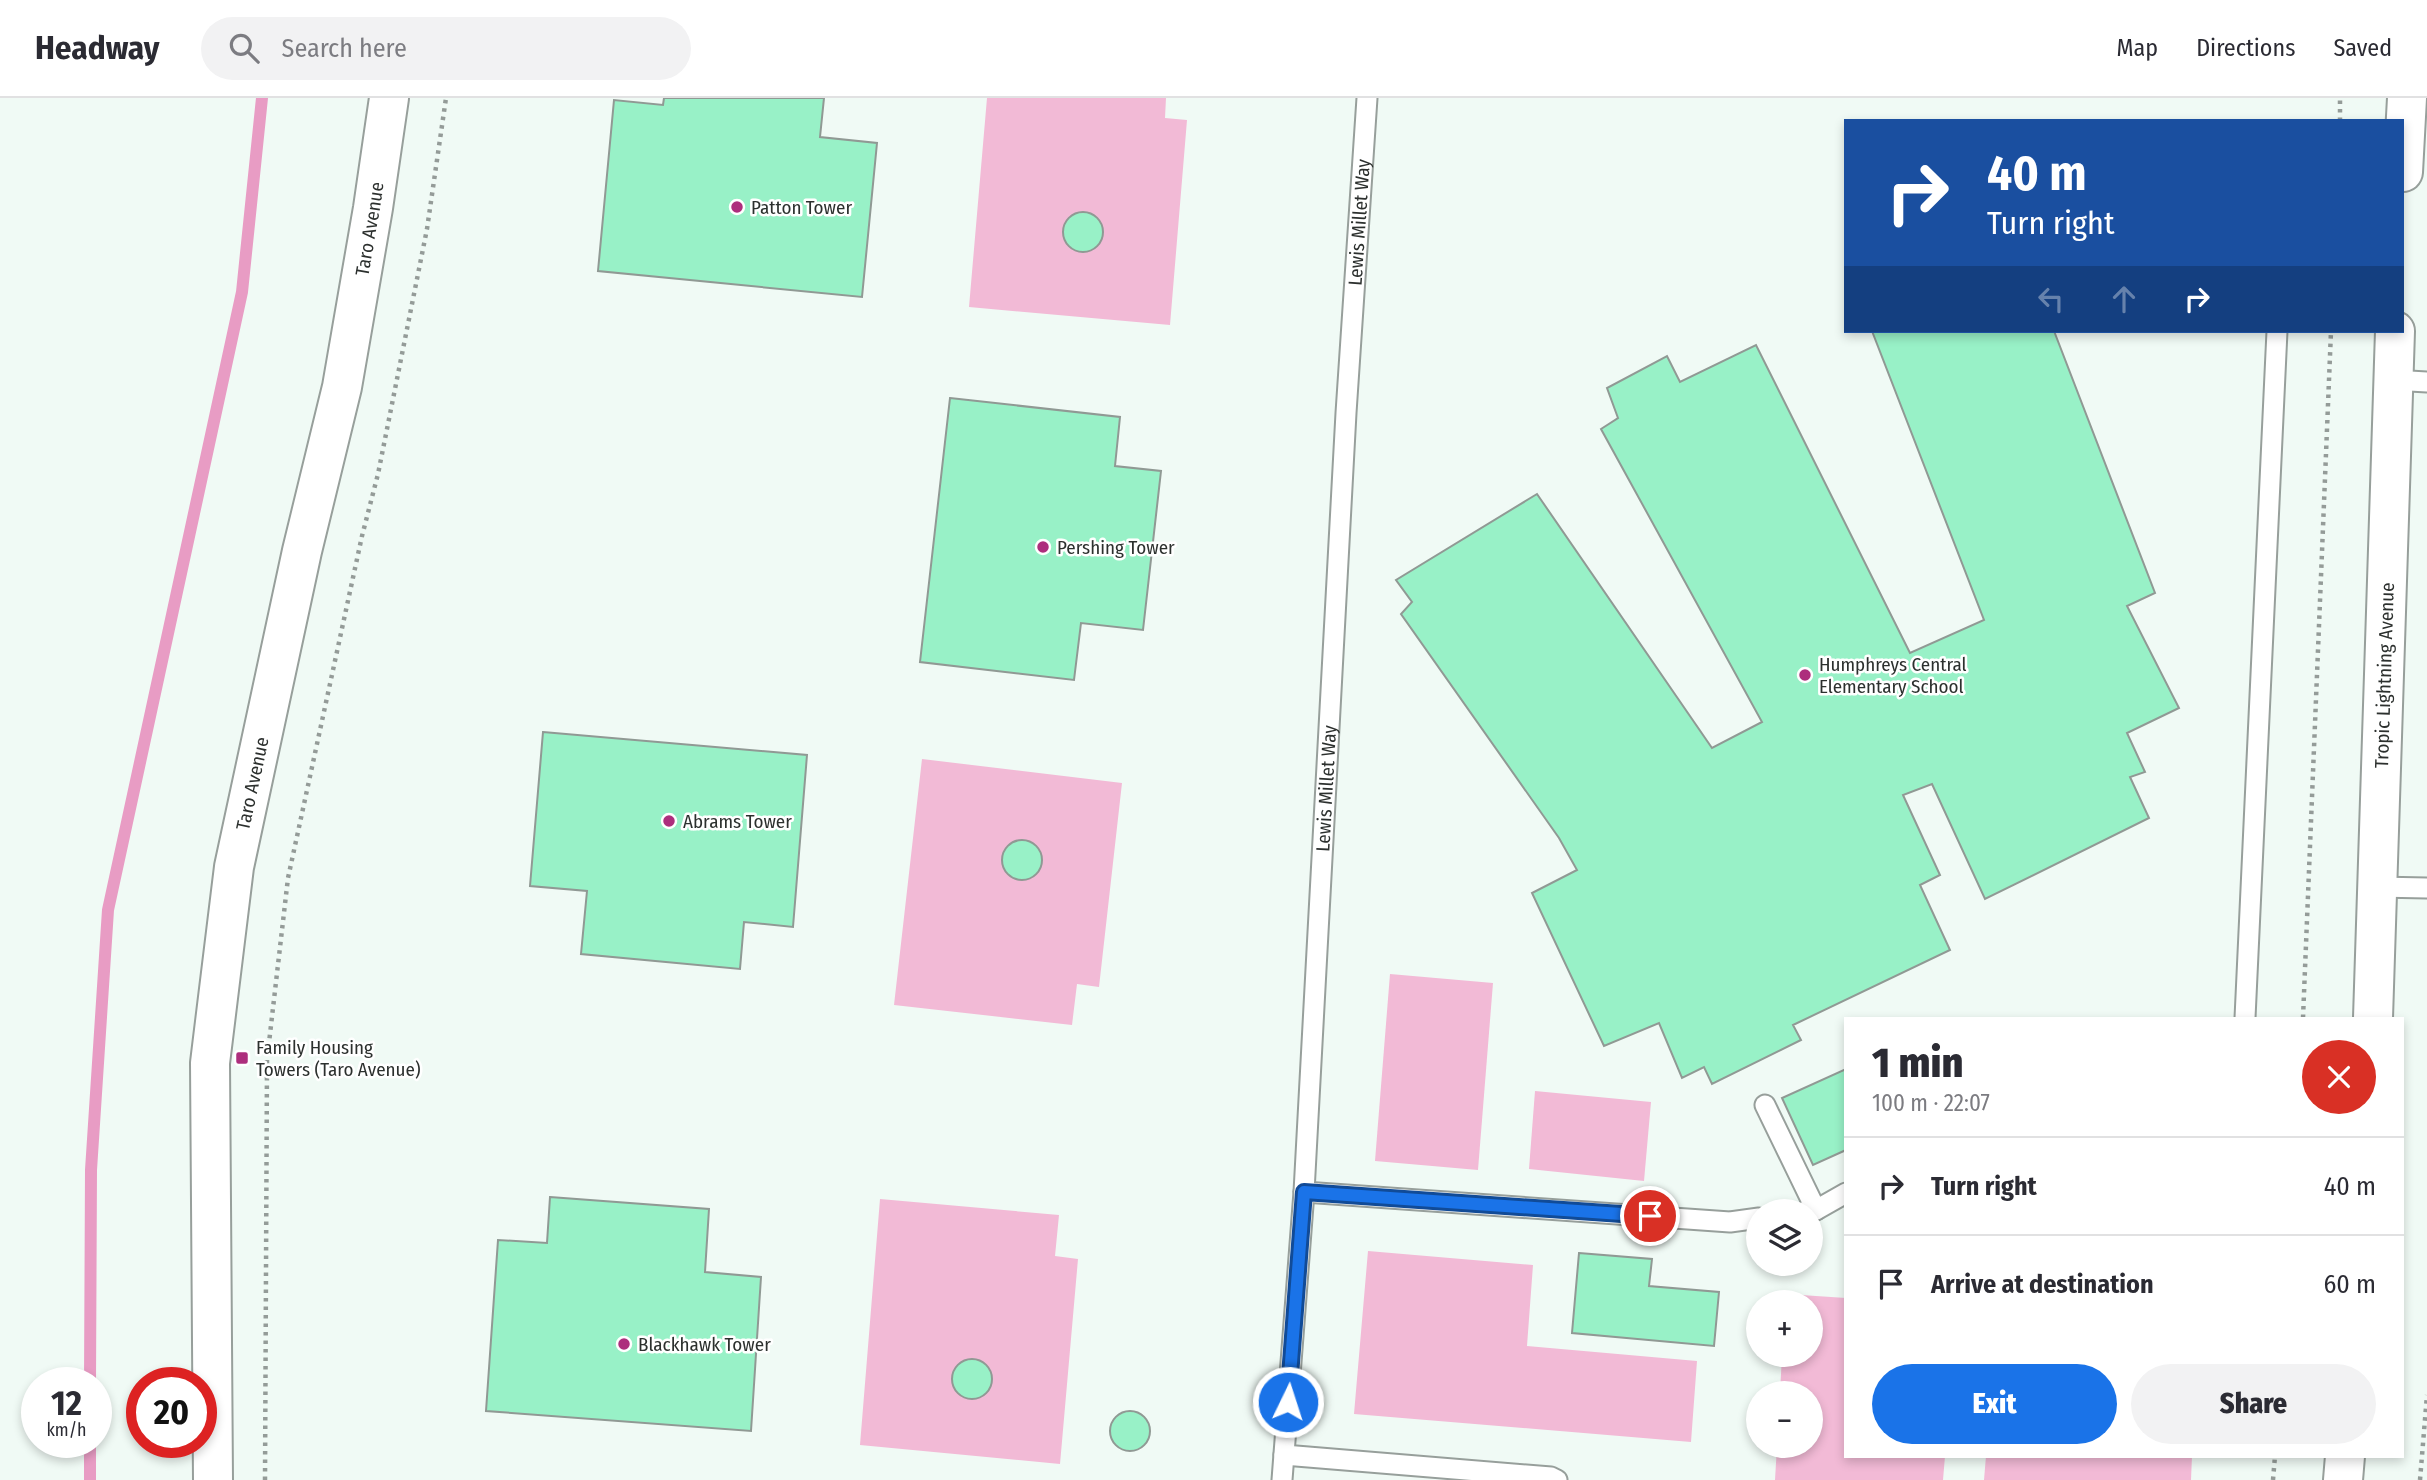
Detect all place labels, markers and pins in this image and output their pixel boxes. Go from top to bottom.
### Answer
place label: Patton Tower [751,196,852,219]
marker: Patton Tower [729,199,745,215]
place label: Pershing Tower [1057,536,1175,559]
marker: Pershing Tower [1035,539,1051,555]
place label: Humphreys Central Elementary School [1819,653,1967,698]
marker: Humphreys Central Elementary School [1797,667,1813,683]
place label: Abrams Tower [683,810,792,833]
marker: Abrams Tower [661,813,677,829]
place label: Family Housing Towers (Taro Avenue) [256,1036,421,1081]
marker: Family Housing Towers (Taro Avenue) [234,1050,250,1066]
pin [1620,1186,1680,1246]
place label: Blackhawk Tower [638,1333,771,1356]
marker: Blackhawk Tower [616,1336,632,1352]

